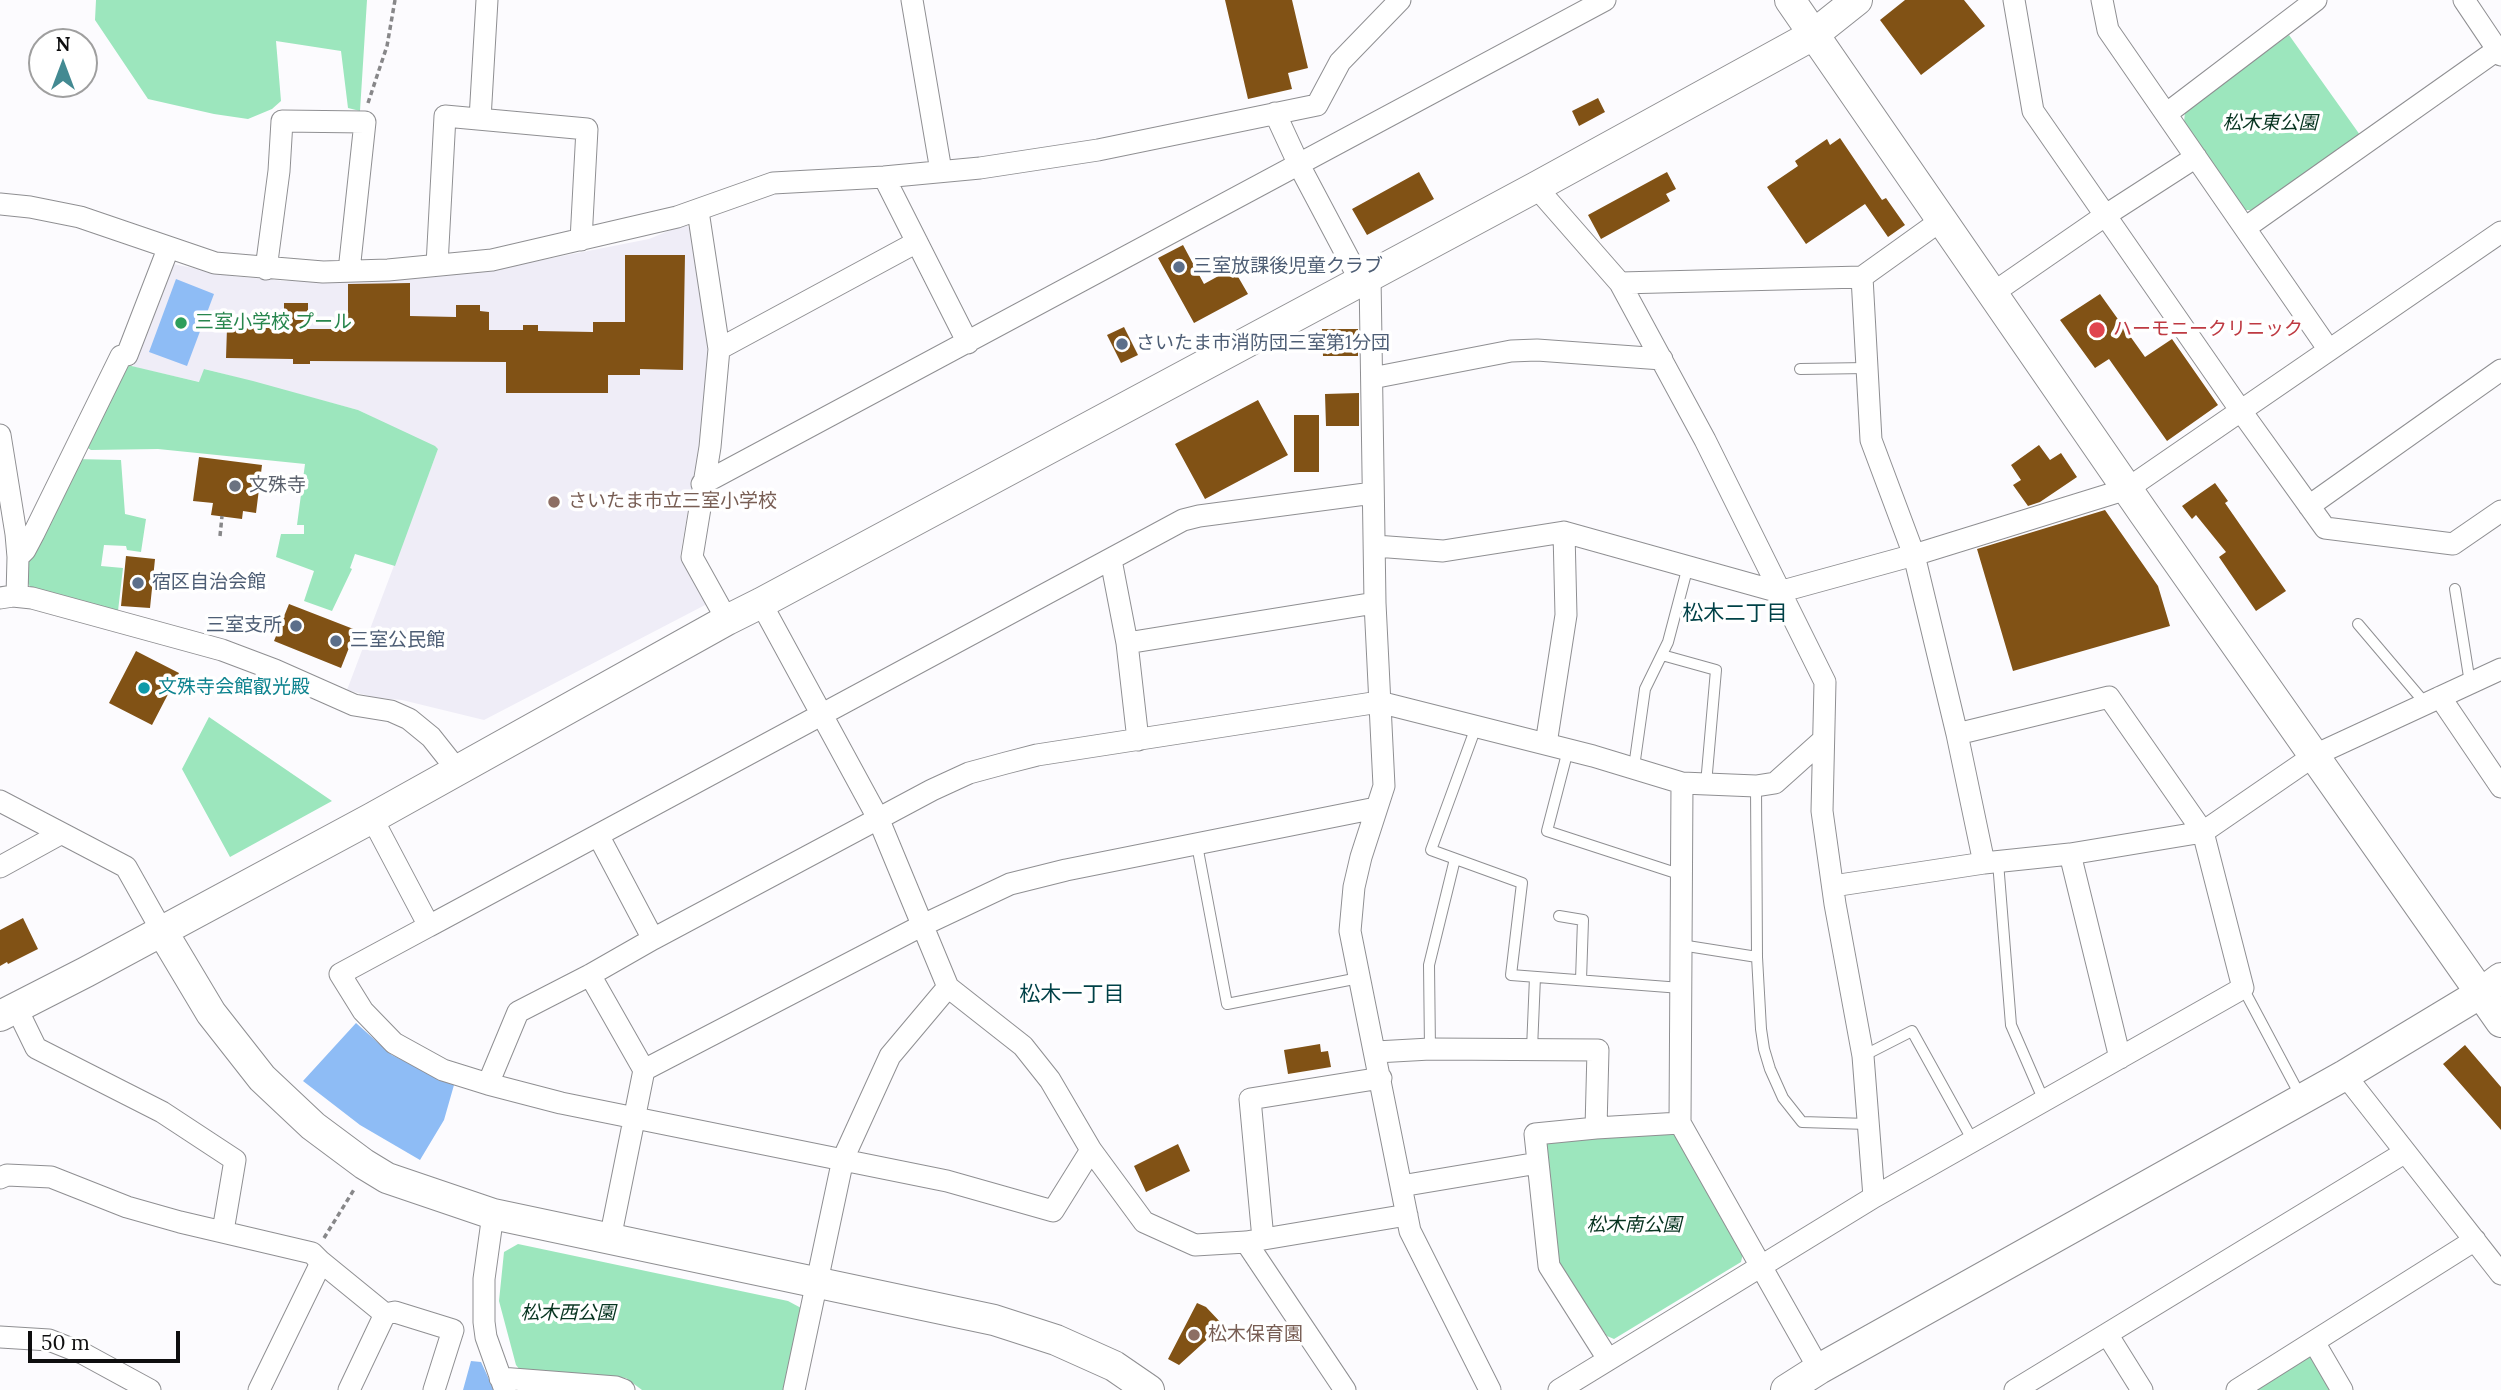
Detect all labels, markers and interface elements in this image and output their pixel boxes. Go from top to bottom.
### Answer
north arrow [28,28,98,98]
text: N [56,32,70,56]
park label: 松木東公園 [2223,113,2317,135]
place label: 三室放課後児童クラブ [1193,256,1383,278]
marker: 三室放課後児童クラブ [1171,259,1187,275]
place label: 三室小学校 プール [195,312,352,334]
marker: 三室小学校 プール [173,315,189,331]
place label: ハーモニークリニック [2113,319,2303,341]
marker: ハーモニークリニック [2087,320,2107,340]
place label: さいたま市消防団三室第1分団 [1136,333,1390,355]
marker: さいたま市消防団三室第1分団 [1114,336,1130,352]
place label: 文殊寺 [249,475,306,497]
marker: 文殊寺 [227,478,243,494]
place label: さいたま市立三室小学校 [568,491,777,513]
marker: さいたま市立三室小学校 [546,494,562,510]
place label: 宿区自治会館 [152,572,266,594]
marker: 宿区自治会館 [130,575,146,591]
district label: 松木二丁目 [1683,601,1787,627]
place label: 三室支所 [206,615,282,637]
marker: 三室支所 [288,618,304,634]
place label: 三室公民館 [350,630,445,652]
marker: 三室公民館 [328,633,344,649]
place label: 文殊寺会館叡光殿 [158,677,310,699]
marker: 文殊寺会館叡光殿 [136,680,152,696]
district label: 松木一丁目 [1020,982,1124,1008]
park label: 松木南公園 [1587,1215,1681,1237]
park label: 松木西公園 [521,1303,615,1325]
scale bar [32,1316,184,1360]
place label: 松木保育園 [1208,1324,1303,1346]
marker: 松木保育園 [1186,1327,1202,1343]
text: 50 m [41,1329,90,1356]

